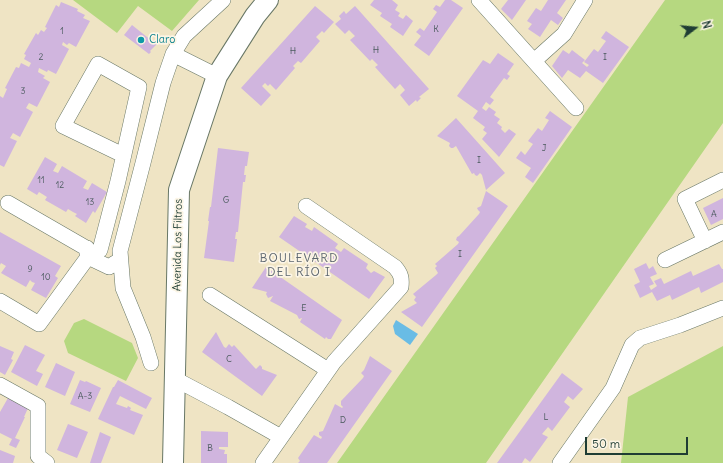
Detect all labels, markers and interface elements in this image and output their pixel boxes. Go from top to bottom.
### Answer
north arrow [675,8,715,48]
text: N [699,19,714,30]
house number: K [433,24,439,34]
house number: 1 [60,26,64,36]
place label: Claro [149,33,176,47]
marker: Claro [136,35,146,45]
house number: H [373,45,379,55]
house number: H [290,46,296,56]
house number: 2 [39,52,43,62]
house number: I [603,52,607,62]
house number: 3 [20,86,26,96]
house number: J [542,143,546,153]
house number: I [477,155,481,165]
house number: 11 [37,175,45,185]
house number: 12 [56,180,64,190]
house number: G [223,195,229,205]
house number: 13 [86,197,94,207]
street label: Avenida Los Filtros [171,199,185,291]
house number: A [711,209,717,219]
house number: I [458,249,462,259]
district label: BOULEVARD DEL RÍO I [260,252,338,280]
house number: 9 [27,264,33,274]
house number: 10 [41,272,51,282]
house number: E [301,303,307,313]
house number: C [226,354,232,364]
house number: A-3 [78,391,92,401]
house number: L [544,412,548,422]
house number: D [340,415,346,425]
scale bar [587,429,690,455]
text: 50 m [592,436,620,451]
house number: B [207,443,213,453]

